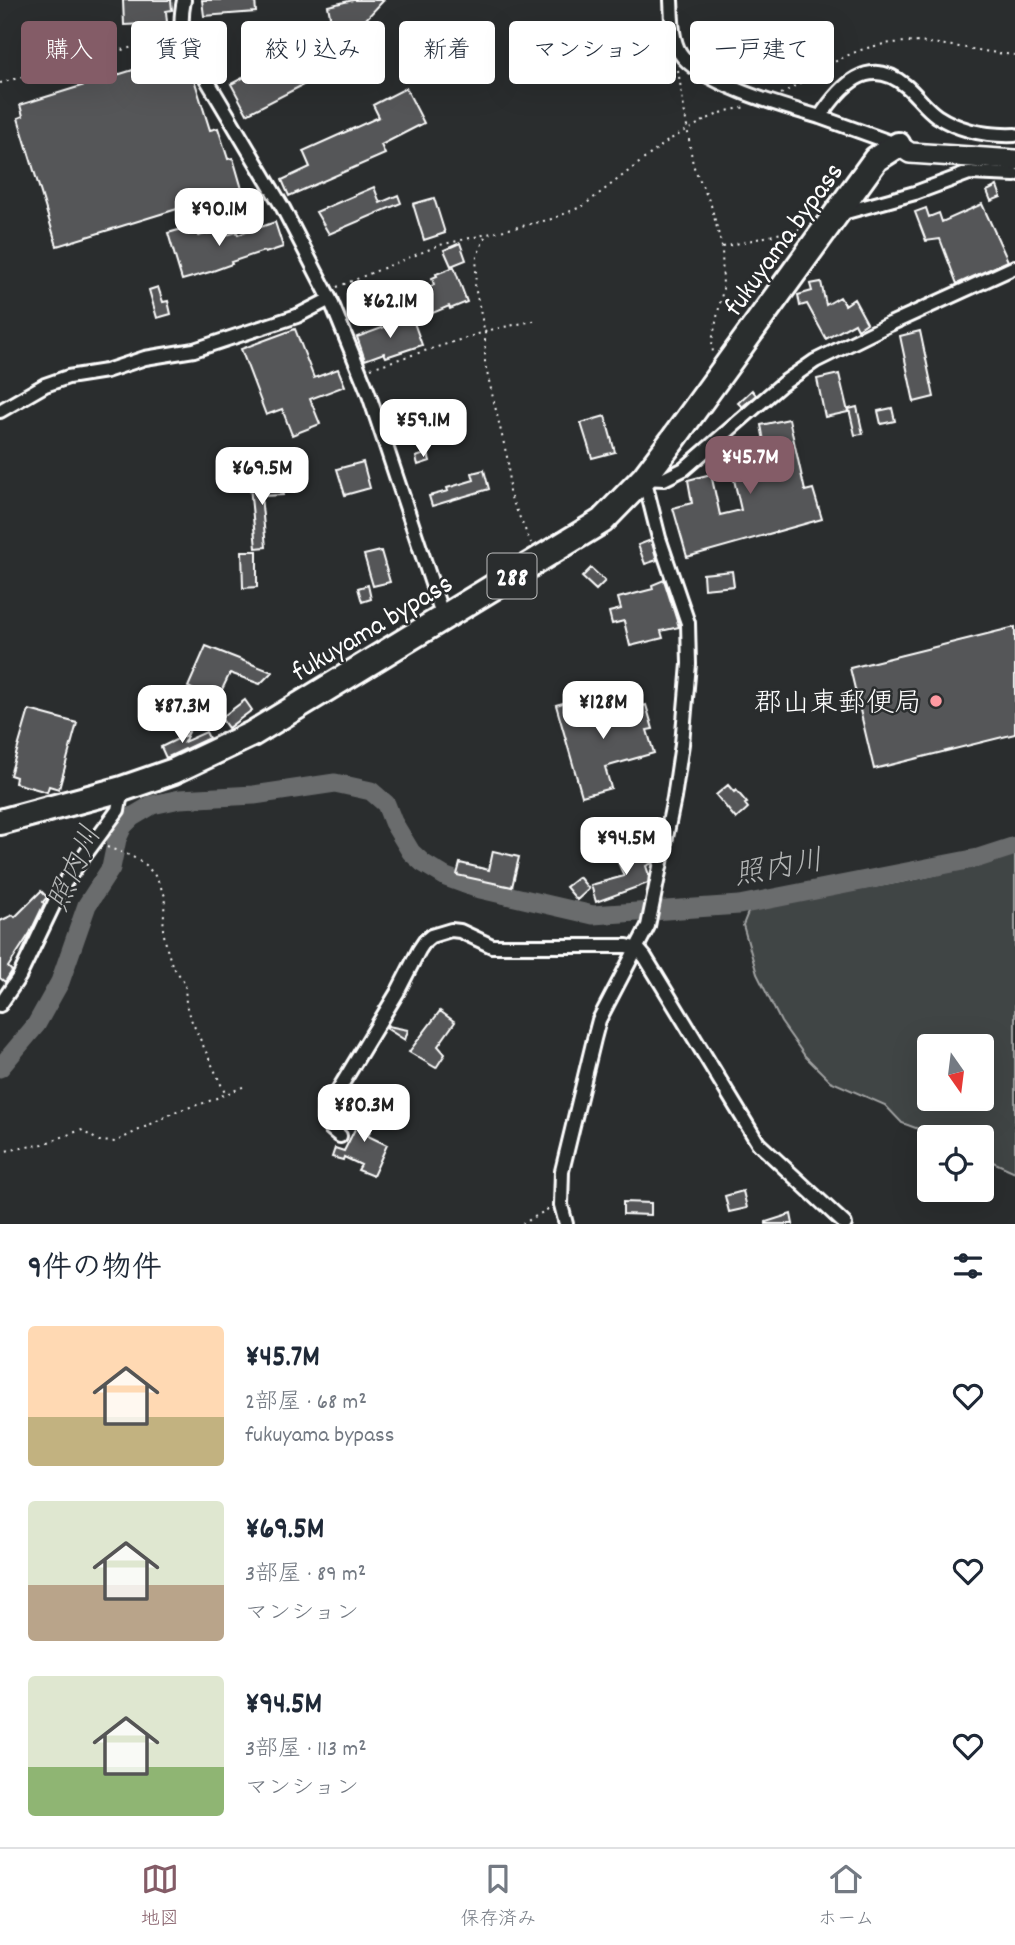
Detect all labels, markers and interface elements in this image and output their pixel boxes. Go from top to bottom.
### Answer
chip: 購入 [21,21,117,84]
chip: 賃貸 [131,21,227,84]
chip: 絞り込み [241,21,385,84]
chip: 新着 [399,21,495,84]
chip: マンション [509,21,676,84]
chip: 一戸建て [690,21,834,84]
street label: fukuyama bypass [716,156,856,326]
pin: ¥90.1M [162,188,276,248]
text: ¥90.1M [191,194,247,227]
pin: ¥62.1M [333,280,447,340]
text: ¥62.1M [363,286,417,319]
pin: ¥59.1M [366,400,480,459]
text: ¥59.1M [396,405,450,438]
pin: ¥45.7M [693,436,807,496]
text: ¥45.7M [721,442,779,475]
pin: ¥69.5M [205,448,319,507]
text: ¥69.5M [232,453,292,486]
road number: 288 [488,554,536,598]
street label: fukuyama bypass [285,566,462,694]
pin: ¥128M [554,682,652,741]
pin: ¥87.3M [125,686,239,745]
place label: 郡山東郵便局 [754,686,922,726]
text: ¥128M [579,687,627,720]
text: ¥87.3M [154,691,210,724]
marker: 郡山東郵便局 [928,693,944,709]
pin: ¥94.5M [569,818,683,877]
water label: 照内川 [39,820,115,920]
text: ¥94.5M [596,823,656,856]
water label: 照内川 [731,841,827,899]
north arrow [917,1034,994,1111]
map controls [917,1034,994,1202]
pin: ¥80.3M [307,1084,421,1144]
text: ¥80.3M [334,1090,394,1123]
button: locate [917,1125,994,1202]
icon: filters [949,1247,987,1285]
text: 9件の物件 [28,1249,162,1292]
text: ¥45.7M [245,1338,320,1381]
icon: home [84,1354,168,1438]
icon: heart [949,1377,987,1415]
text: 2部屋 · 68 m² [245,1387,367,1420]
text: fukuyama bypass [245,1420,394,1453]
text: ¥69.5M [245,1510,324,1553]
icon: home [84,1529,168,1613]
icon: heart [949,1552,987,1590]
text: 3部屋 · 89 m² [245,1559,366,1592]
text: マンション [245,1598,359,1631]
text: ¥94.5M [245,1685,322,1728]
icon: home [84,1704,168,1788]
icon: heart [949,1727,987,1765]
text: 3部屋 · 113 m² [245,1734,367,1767]
text: マンション [245,1773,359,1806]
tab: 地図 [141,1860,179,1934]
tab: 保存済み [460,1860,536,1934]
tab: ホーム [818,1860,874,1934]

